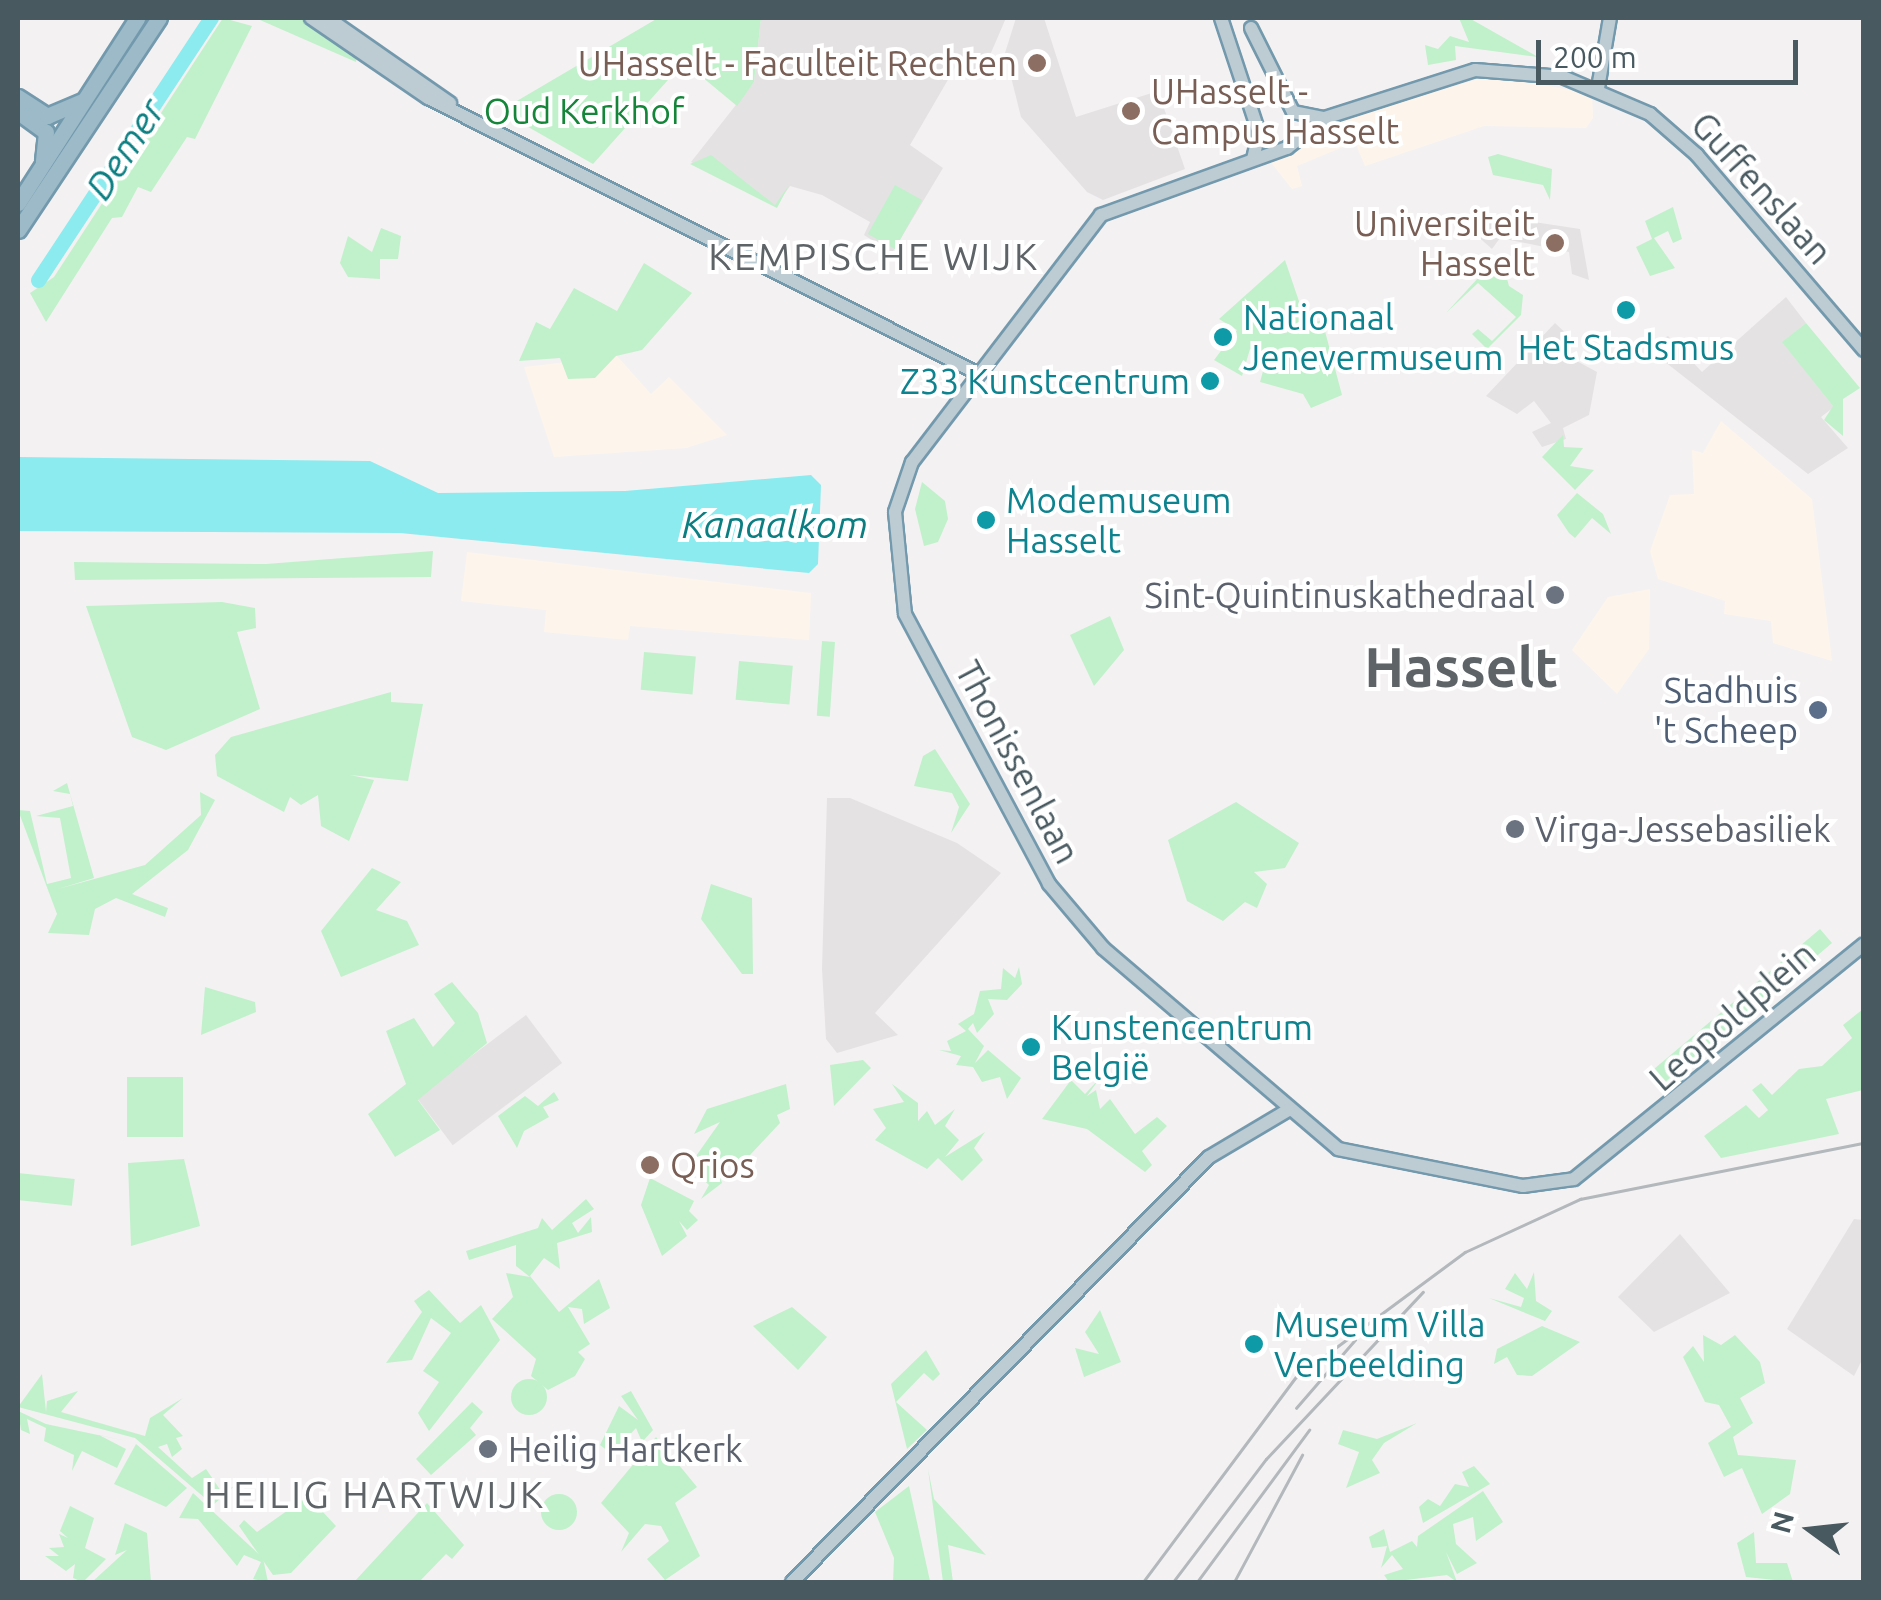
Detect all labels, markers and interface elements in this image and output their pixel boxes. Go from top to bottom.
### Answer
scale bar [1541,20,1804,82]
text: 200 m [1553,40,1637,74]
place label: UHasselt - Faculteit Rechten [578,42,1017,84]
marker: UHasselt - Faculteit Rechten [1026,52,1048,74]
place label: UHasselt - Campus Hasselt [1151,70,1399,152]
water label: Demer [76,90,174,208]
park label: Oud Kerkhof [484,90,684,132]
marker: UHasselt - Campus Hasselt [1120,100,1142,122]
street label: Guffenslaan [1683,104,1841,272]
place label: Universiteit Hasselt [1354,202,1535,284]
marker: Universiteit Hasselt [1544,232,1566,254]
district label: KEMPISCHE WIJK [708,234,1040,280]
place label: Nationaal Jenevermuseum [1243,296,1503,378]
marker: Het Stadsmus [1615,299,1637,321]
marker: Nationaal Jenevermuseum [1212,326,1234,348]
place label: Het Stadsmus [1518,326,1734,368]
place label: Z33 Kunstcentrum [900,360,1190,402]
marker: Z33 Kunstcentrum [1199,370,1221,392]
place label: Modemuseum Hasselt [1006,479,1232,561]
water label: Kanaalkom [682,502,868,548]
marker: Modemuseum Hasselt [975,509,997,531]
place label: Sint-Quintinuskathedraal [1145,574,1535,616]
marker: Sint-Quintinuskathedraal [1544,584,1566,606]
district label: Hasselt [1364,634,1558,700]
street label: Thonissenlaan [947,654,1089,870]
place label: Stadhuis 't Scheep [1654,669,1798,751]
marker: Stadhuis 't Scheep [1807,699,1829,721]
place label: Virga-Jessebasiliek [1535,808,1831,850]
marker: Virga-Jessebasiliek [1504,818,1526,840]
street label: Leopoldplein [1641,933,1823,1099]
place label: Kunstencentrum België [1051,1006,1313,1088]
marker: Kunstencentrum België [1020,1036,1042,1058]
place label: Qrios [670,1144,755,1186]
marker: Qrios [639,1154,661,1176]
place label: Museum Villa Verbeelding [1274,1303,1485,1385]
marker: Museum Villa Verbeelding [1243,1333,1265,1355]
place label: Heilig Hartkerk [508,1428,743,1470]
marker: Heilig Hartkerk [477,1438,499,1460]
district label: HEILIG HARTWIJK [204,1472,546,1518]
north arrow [1761,1480,1861,1580]
text: N [1764,1508,1799,1536]

